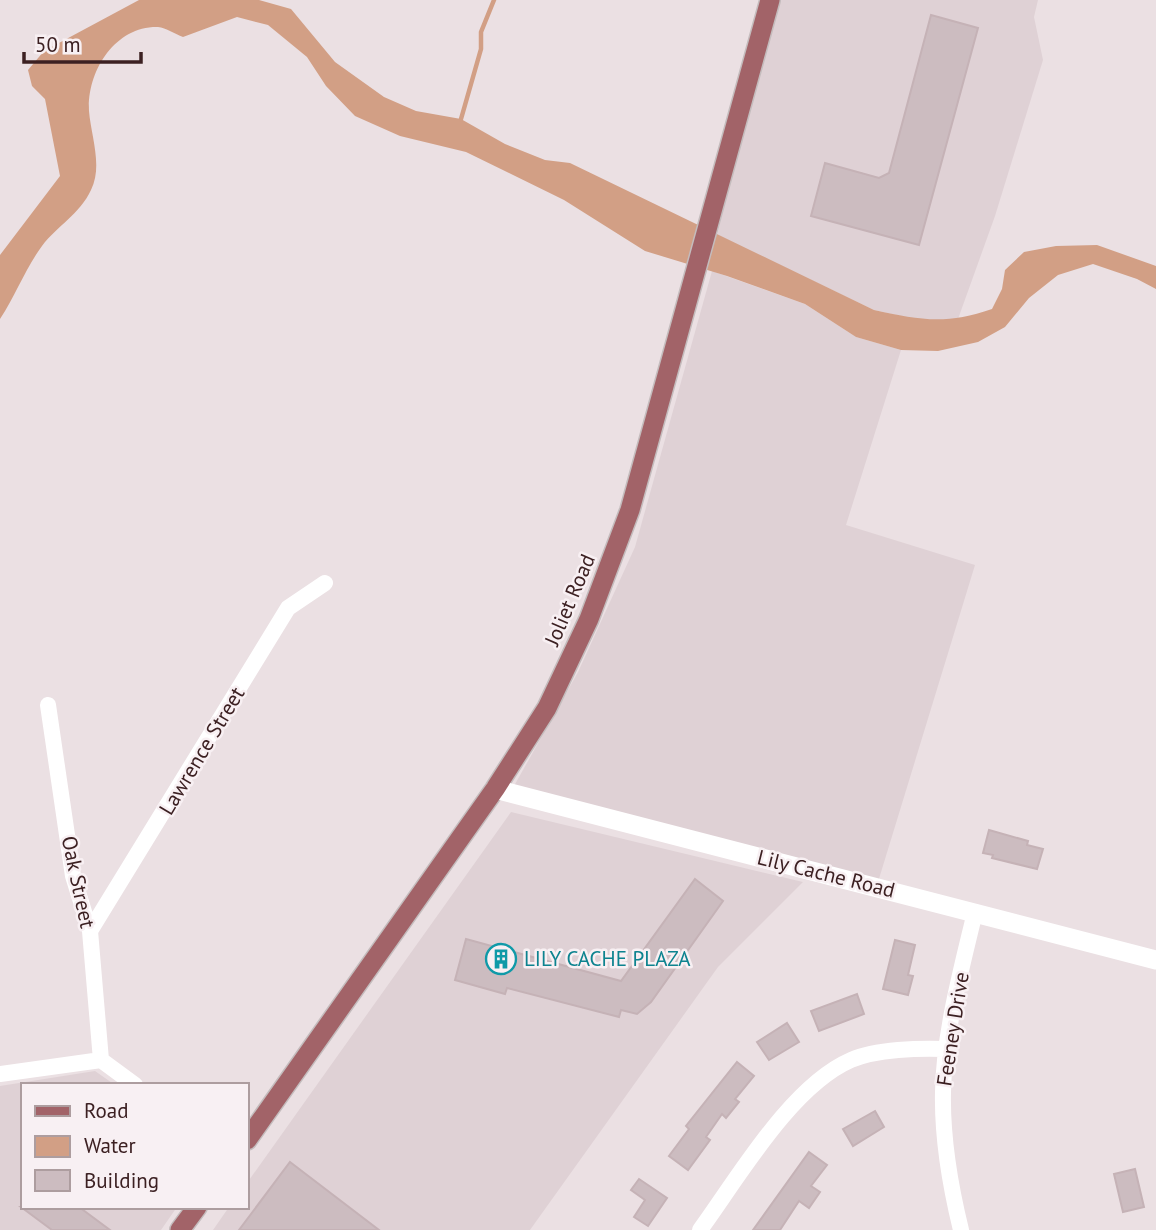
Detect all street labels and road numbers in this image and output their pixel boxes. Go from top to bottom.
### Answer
street label: Joliet Road [538,550,601,651]
street label: Lawrence Street [153,682,250,820]
street label: Oak Street [56,833,101,930]
street label: Lily Cache Road [754,843,898,904]
street label: Feeney Drive [930,970,975,1088]

